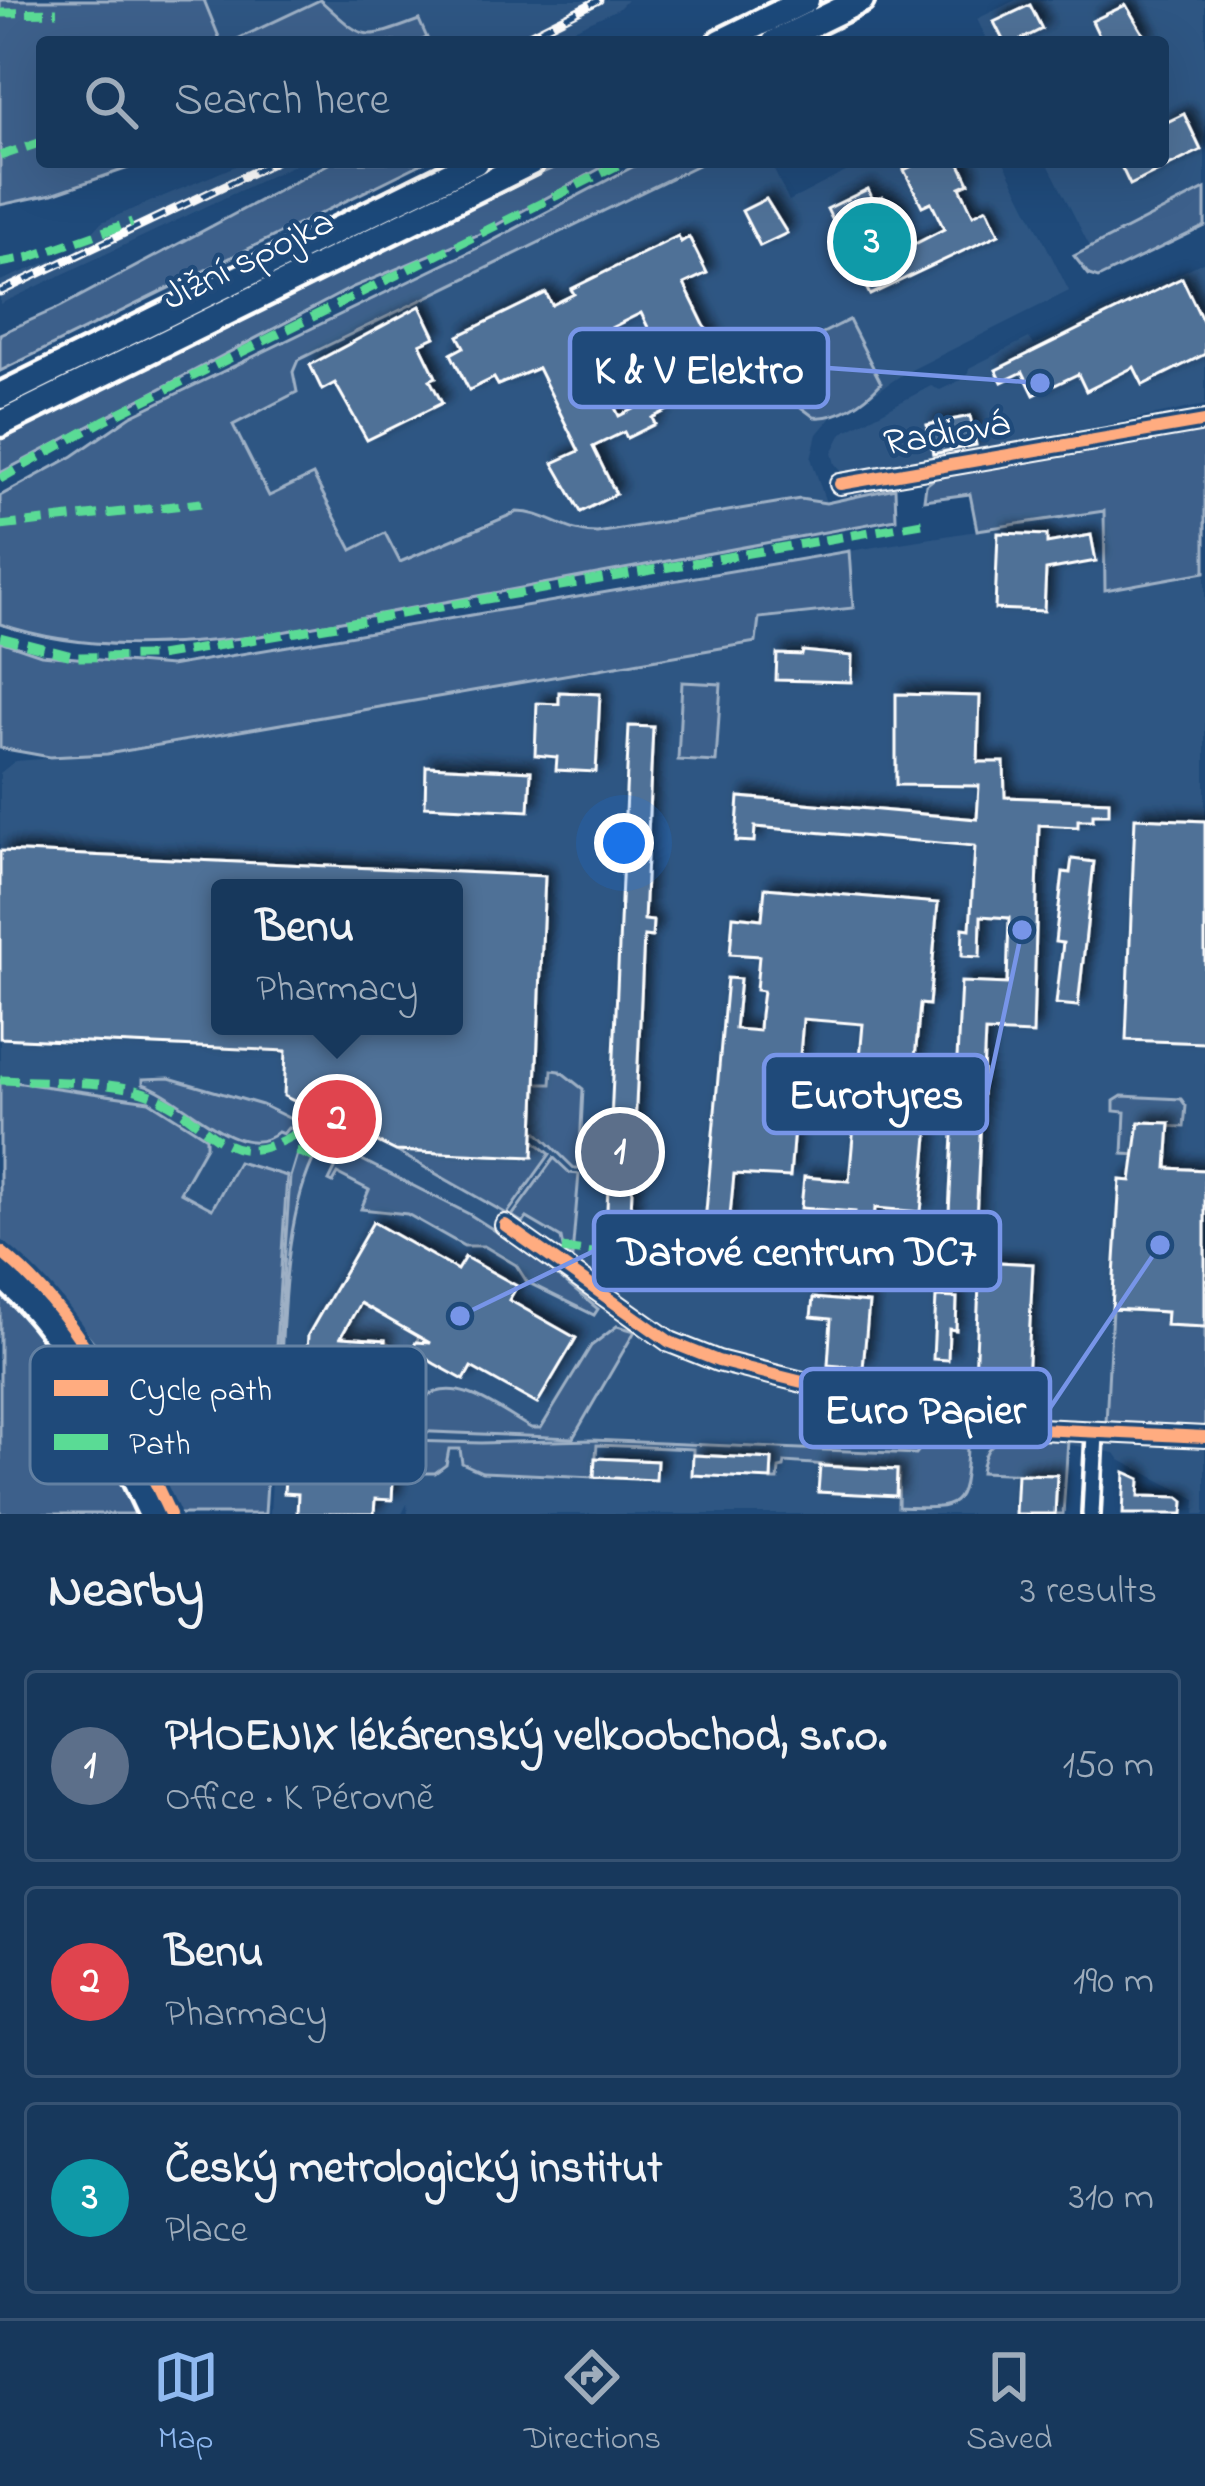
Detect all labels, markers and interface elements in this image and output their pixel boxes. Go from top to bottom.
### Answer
search box [36,36,1169,168]
icon: search [78,69,144,135]
text: Search here [174,69,390,135]
street label: Jižní spojka [153,195,345,327]
pin: 3 [833,197,911,287]
callout: K & V Elektro [570,329,828,407]
text: K & V Elektro [594,342,804,403]
street label: Radiová [880,396,1015,474]
your location [594,813,654,873]
popup [211,879,463,1035]
text: Benu [256,896,354,962]
text: Pharmacy [256,962,418,1019]
callout: Eurotyres [764,1055,987,1133]
text: Eurotyres [789,1067,963,1128]
pin: 2 [298,1074,376,1164]
pin: 1 [581,1107,659,1197]
callout: Datové centrum DC7 [594,1212,1000,1290]
text: Datové centrum DC7 [616,1224,977,1285]
legend [30,1346,426,1484]
text: Cycle path [129,1368,272,1416]
callout: Euro Papier [801,1369,1050,1447]
text: Euro Papier [824,1382,1027,1443]
text: Path [129,1422,191,1470]
text: Nearby [48,1555,204,1630]
text: 3 results [1020,1564,1157,1621]
text: PHOENIX lékárenský velkoobchod, s.r.o. [165,1705,887,1771]
text: 1 [84,1738,96,1795]
text: 150 m [1062,1738,1154,1795]
text: Office · K Pérovně [165,1771,434,1828]
text: Benu [165,1921,263,1987]
text: 2 [80,1954,100,2011]
text: 190 m [1073,1954,1154,2011]
text: Pharmacy [165,1987,327,2044]
text: Český metrologický institut [165,2137,662,2203]
text: 3 [82,2170,98,2227]
text: 310 m [1069,2170,1154,2227]
text: Place [165,2203,248,2260]
tab: Map [153,2344,219,2464]
tab: Directions [524,2344,661,2464]
tab: Saved [966,2344,1052,2464]

